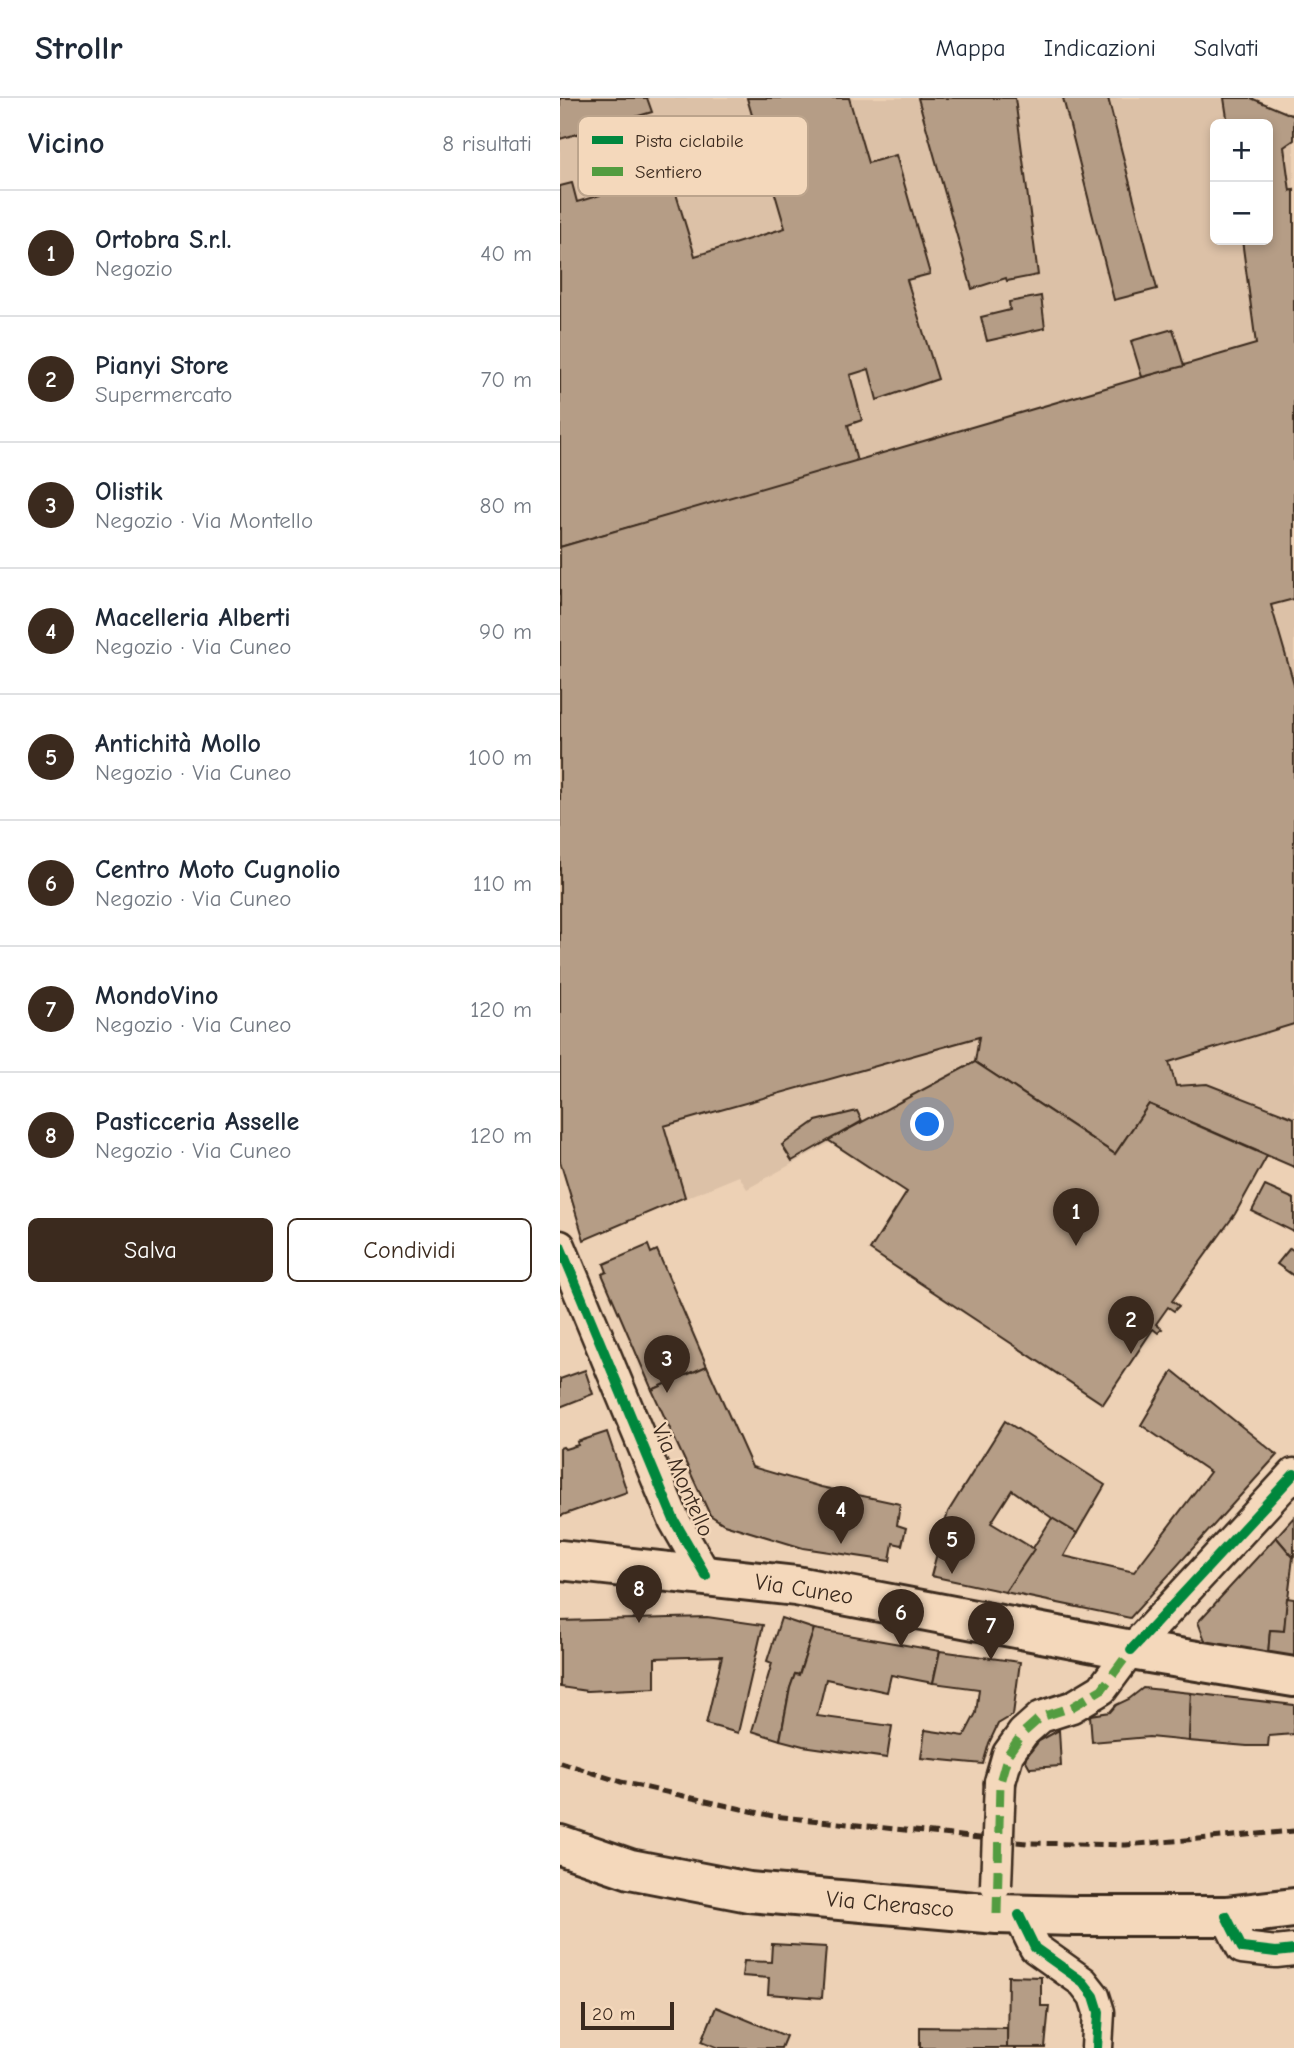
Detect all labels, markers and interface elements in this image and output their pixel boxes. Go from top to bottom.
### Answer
text: Strollr [35,29,123,67]
text: Mappa [935,34,1006,62]
text: Indicazioni [1044,34,1156,62]
text: Salvati [1194,34,1259,62]
legend [578,116,808,196]
map controls [1210,119,1273,245]
button: + [1210,119,1273,182]
text: Vicino [28,126,105,161]
text: 8 risultati [442,130,532,157]
text: Pista ciclabile [635,130,744,152]
text: Sentiero [635,161,702,183]
button: − [1210,182,1273,245]
text: Ortobra S.r.l. [95,225,232,255]
text: 1 [46,240,56,267]
text: 40 m [480,240,532,267]
text: Negozio [95,255,173,282]
text: Pianyi Store [95,351,229,381]
text: 2 [45,366,57,393]
text: 70 m [480,366,532,393]
text: Supermercato [95,381,232,408]
text: Olistik [95,477,163,507]
text: 3 [45,492,57,519]
text: 80 m [479,492,532,519]
text: Negozio · Via Montello [95,507,313,534]
text: Macelleria Alberti [95,603,291,633]
text: 4 [46,618,56,645]
text: 90 m [479,618,532,645]
text: Negozio · Via Cuneo [95,633,292,660]
text: Antichità Mollo [95,729,261,759]
text: 5 [45,744,57,771]
text: 100 m [468,744,532,771]
text: Negozio · Via Cuneo [95,759,292,786]
text: Centro Moto Cugnolio [95,855,341,885]
text: 6 [45,870,57,897]
text: 110 m [473,870,532,897]
text: Negozio · Via Cuneo [95,885,292,912]
text: MondoVino [95,981,218,1011]
text: 7 [46,996,56,1023]
text: 120 m [470,996,532,1023]
text: Negozio · Via Cuneo [95,1011,292,1038]
text: Pasticceria Asselle [95,1107,299,1137]
your location [910,1107,944,1141]
text: 8 [45,1122,57,1149]
text: 120 m [470,1122,532,1149]
text: Negozio · Via Cuneo [95,1137,292,1164]
pin: 1 [1053,1188,1099,1246]
button: Salva [28,1218,273,1282]
button: Condividi [287,1218,532,1282]
pin: 2 [1108,1296,1154,1354]
pin: 3 [644,1335,690,1393]
street label: Via Montello [646,1419,720,1541]
pin: 4 [818,1486,864,1544]
pin: 5 [929,1516,975,1574]
pin: 8 [616,1565,662,1623]
street label: Via Cuneo [753,1568,855,1610]
pin: 6 [878,1589,924,1647]
pin: 7 [968,1602,1014,1660]
street label: Via Cherasco [825,1885,955,1923]
scale bar [581,1999,674,2031]
text: 20 m [592,2003,636,2025]

